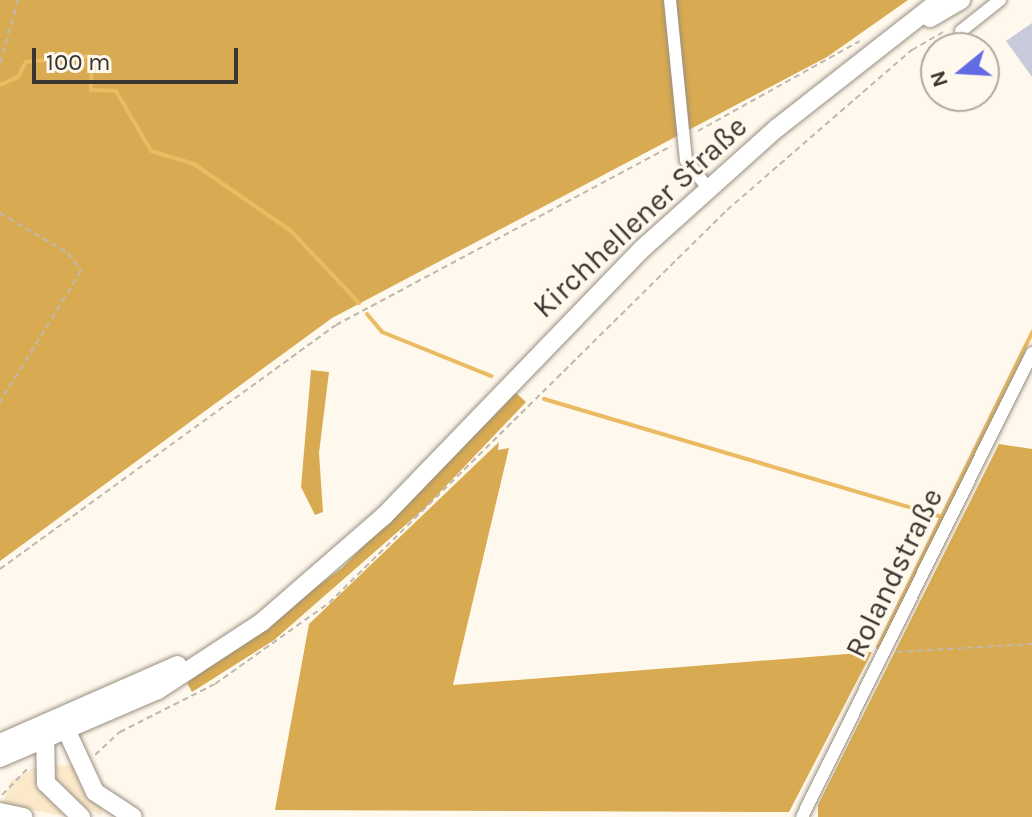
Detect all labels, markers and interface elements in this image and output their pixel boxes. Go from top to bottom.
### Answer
scale bar [36,32,242,82]
north arrow [920,32,1000,112]
text: 100 m [46,48,111,76]
text: N [924,67,954,90]
street label: Kirchhellener Straße [526,109,754,325]
street label: Rolandstraße [838,483,950,663]

